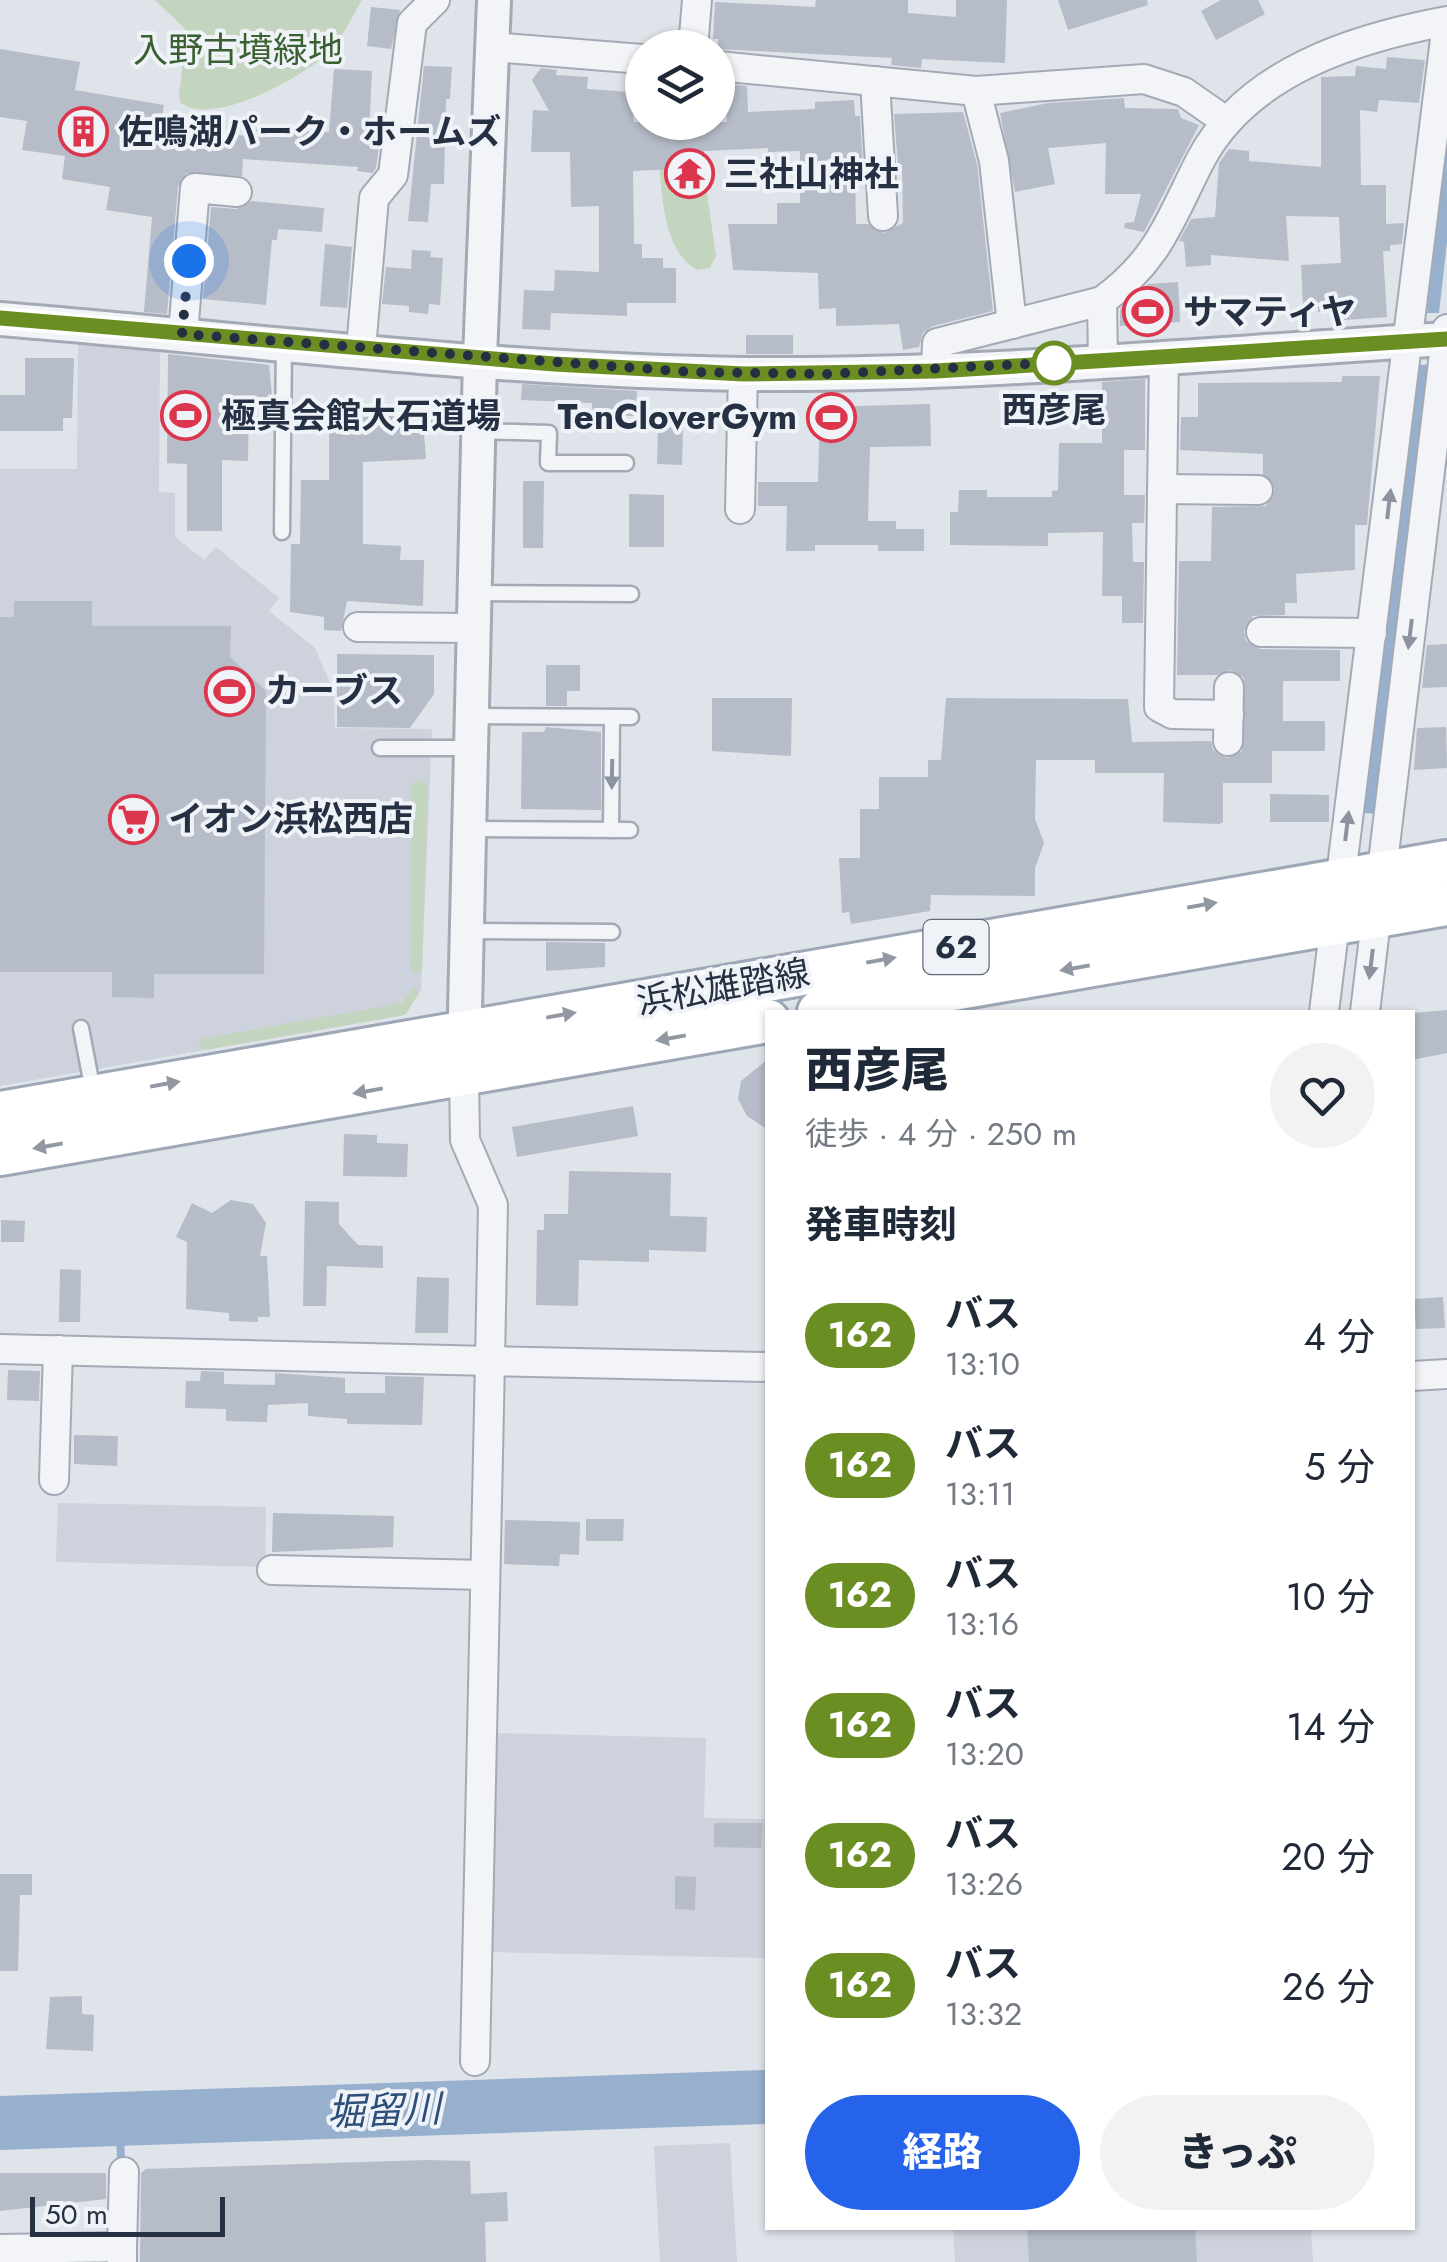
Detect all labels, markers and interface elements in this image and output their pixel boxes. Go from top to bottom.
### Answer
park label: 入野古墳緑地 [133,25,343,75]
map controls [625,30,735,140]
button: layers [625,30,735,140]
building icon: 佐鳴湖パーク・ホームズ [57,106,109,158]
place label: 佐鳴湖パーク・ホームズ [118,107,501,157]
temple icon: 三社山神社 [663,148,715,200]
place label: 三社山神社 [724,149,899,199]
your location [164,236,214,286]
sports icon: サマティヤ [1122,286,1174,338]
place label: サマティヤ [1183,287,1356,337]
marker: 西彦尾 [1033,342,1075,384]
place label: 西彦尾 [1001,385,1107,435]
sports icon: 極真会館大石道場 [160,390,212,442]
place label: 極真会館大石道場 [221,391,501,441]
sports icon: TenCloverGym [806,391,858,443]
place label: TenCloverGym [558,392,797,442]
one-way arrow [1381,488,1397,519]
one-way arrow [1402,619,1418,651]
sports icon: カーブス [204,665,256,717]
place label: カーブス [265,666,403,716]
one-way arrow [603,758,619,790]
supermarket icon: イオン浜松西店 [107,793,159,845]
place label: イオン浜松西店 [168,794,413,844]
one-way arrow [1339,810,1355,842]
one-way arrow [1186,897,1218,912]
road number: 62 [924,920,988,974]
street label: 浜松雄踏線 [632,947,814,1027]
one-way arrow [1363,949,1379,980]
one-way arrow [866,952,898,967]
one-way arrow [1059,961,1090,976]
one-way arrow [546,1007,577,1022]
one-way arrow [655,1031,687,1046]
text: 西彦尾 [805,1036,949,1105]
button: heart [1270,1043,1375,1148]
one-way arrow [150,1076,181,1091]
one-way arrow [352,1084,383,1099]
text: 徒歩 · 4 分 · 250 m [805,1111,1077,1157]
one-way arrow [31,1139,63,1154]
text: 発車時刻 [805,1197,957,1252]
text: バス [945,1286,1021,1341]
text: 4 分 [1303,1309,1375,1364]
text: 162 [828,1310,892,1360]
text: 13:10 [945,1341,1020,1387]
text: バス [945,1416,1021,1471]
text: 5 分 [1304,1439,1375,1494]
text: 162 [828,1440,892,1490]
text: 13:11 [945,1471,1015,1517]
text: バス [945,1546,1021,1601]
text: 10 分 [1286,1569,1375,1624]
text: 162 [828,1570,892,1620]
text: 13:16 [945,1601,1019,1647]
text: バス [945,1676,1021,1731]
text: 14 分 [1286,1699,1375,1754]
text: 162 [828,1700,892,1750]
text: 13:20 [945,1731,1024,1777]
text: バス [945,1806,1021,1861]
text: 20 分 [1281,1829,1375,1884]
text: 162 [828,1830,892,1880]
text: 13:26 [945,1861,1023,1907]
text: バス [945,1936,1021,1991]
text: 26 分 [1282,1959,1375,2014]
text: 162 [828,1960,892,2010]
text: 13:32 [945,1991,1022,2037]
water label: 堀留川 [326,2080,446,2139]
button: 経路 [805,2095,1080,2210]
button: きっぷ [1100,2095,1375,2210]
scale bar [30,2192,225,2236]
text: 50 m [45,2194,108,2235]

